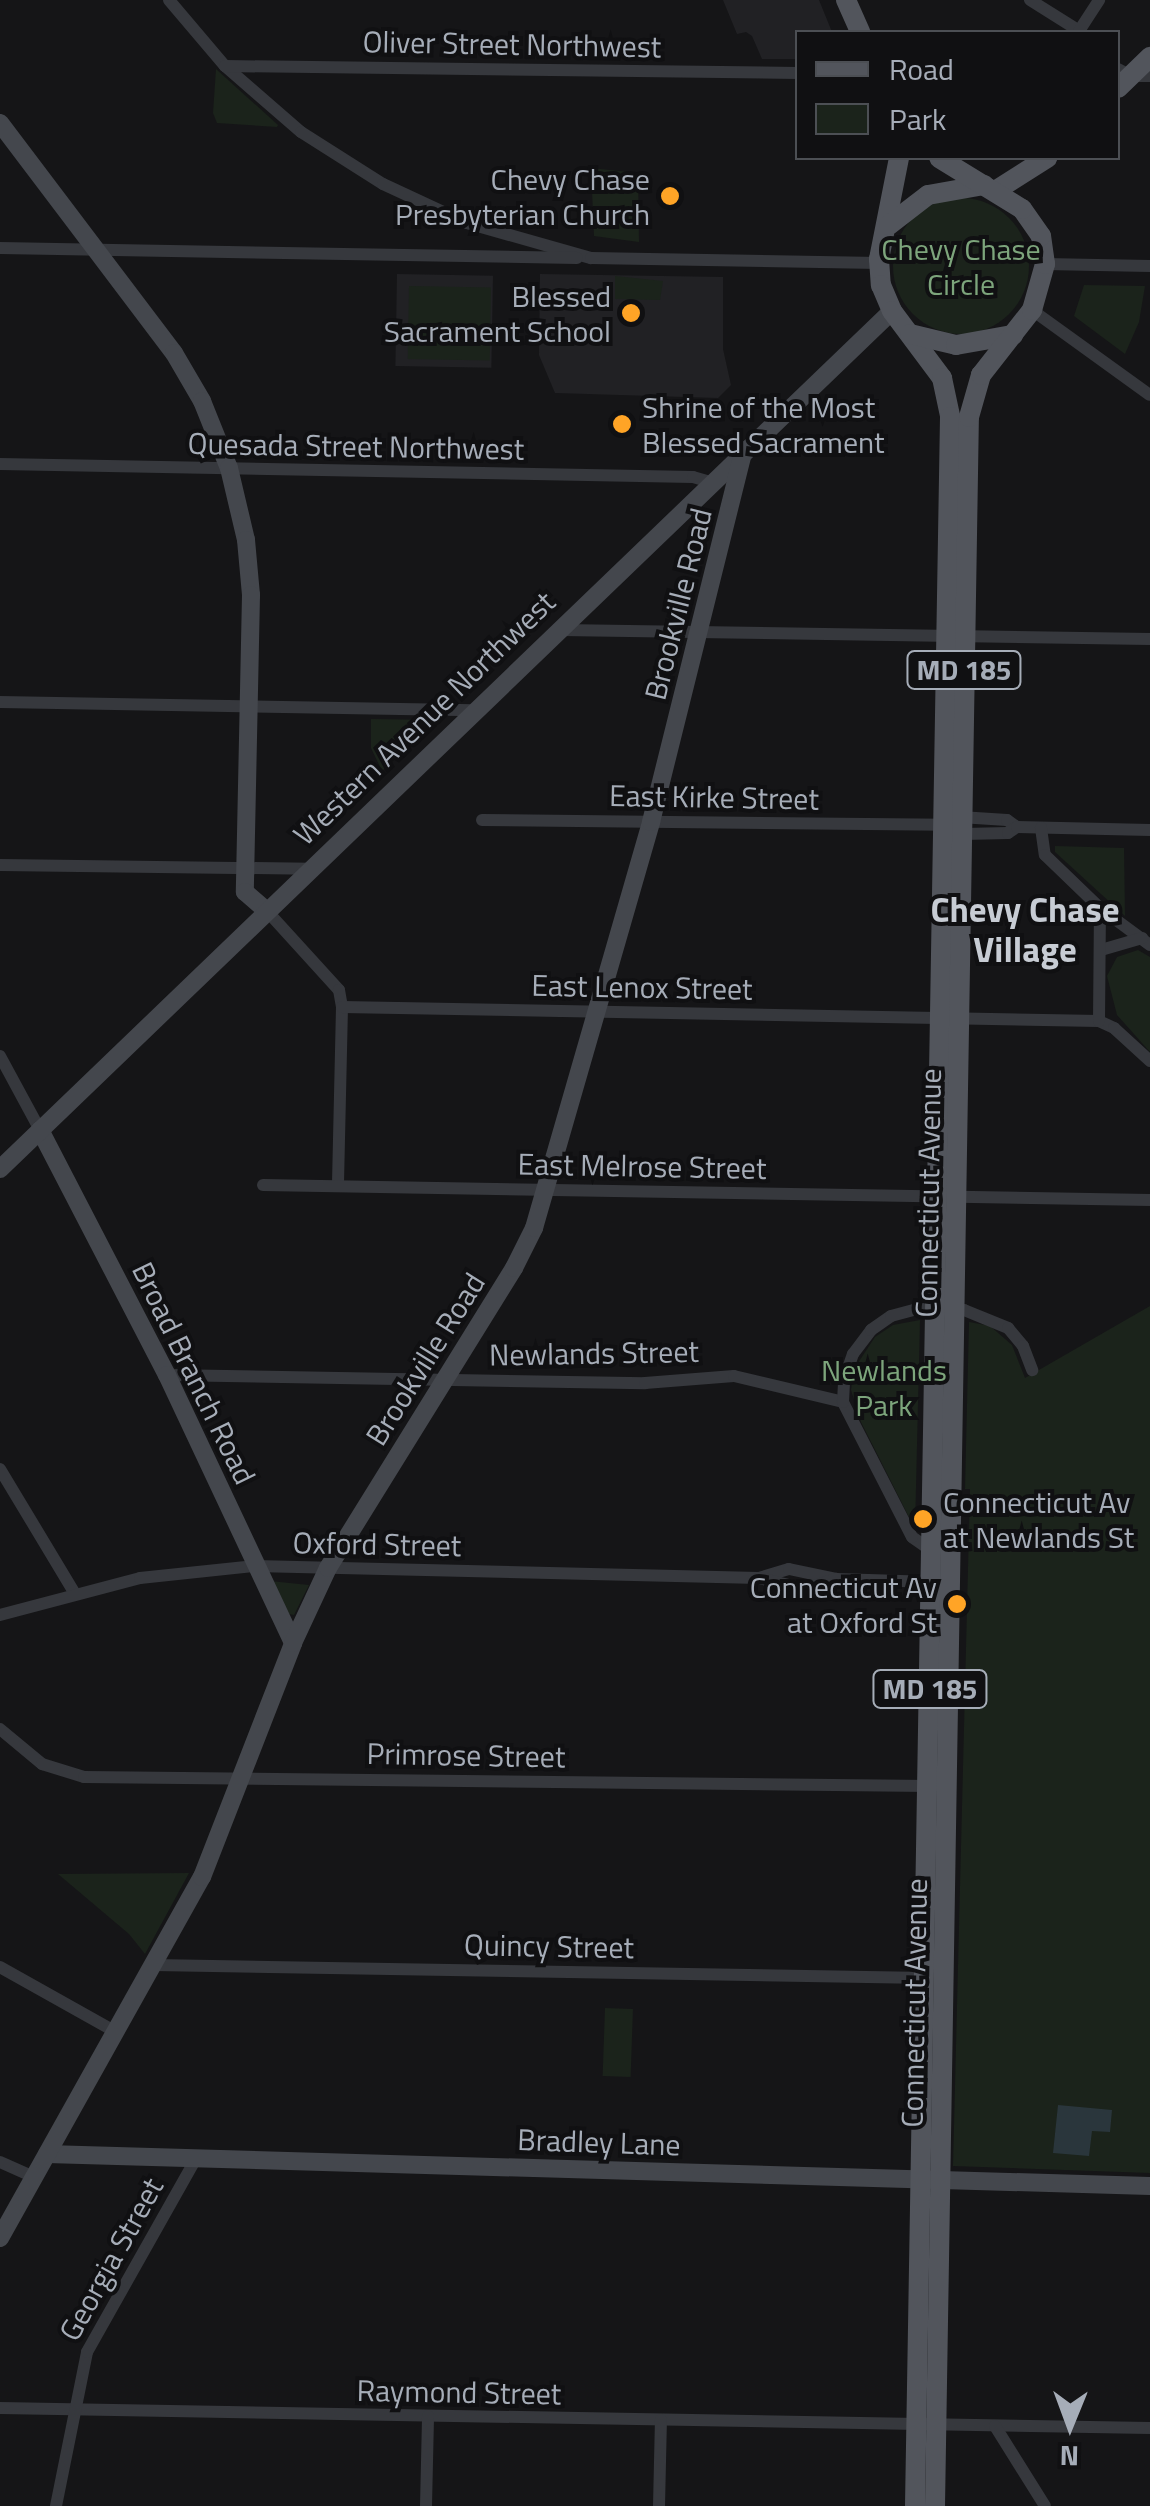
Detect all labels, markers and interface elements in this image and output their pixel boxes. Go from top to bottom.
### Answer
street label: Oliver Street Northwest [362,23,662,65]
legend [795,30,1120,160]
text: Road [889,46,954,92]
text: Park [889,96,946,142]
place label: Chevy Chase Presbyterian Church [395,161,650,232]
marker: Chevy Chase Presbyterian Church [659,185,681,207]
park label: Chevy Chase Circle [881,231,1041,302]
place label: Blessed Sacrament School [384,278,611,348]
marker: Blessed Sacrament School [620,302,642,324]
place label: Shrine of the Most Blessed Sacrament [642,389,885,460]
marker: Shrine of the Most Blessed Sacrament [611,413,633,435]
street label: Quesada Street Northwest [187,425,525,467]
street label: Brookville Road [637,504,719,704]
street label: Western Avenue Northwest [286,584,562,852]
road number: MD 185 [904,647,1024,693]
street label: East Kirke Street [609,777,819,817]
district label: Chevy Chase Village [930,888,1120,970]
street label: East Lenox Street [531,967,753,1007]
street label: Connecticut Avenue [908,1068,948,1318]
street label: East Melrose Street [517,1146,767,1186]
street label: Broad Branch Road [125,1256,263,1490]
street label: Brookville Road [358,1266,492,1452]
street label: Newlands Street [489,1333,699,1373]
park label: Newlands Park [821,1352,947,1422]
place label: Connecticut Av at Newlands St [943,1484,1134,1554]
marker: Connecticut Av at Newlands St [912,1508,934,1530]
street label: Oxford Street [292,1525,462,1563]
place label: Connecticut Av at Oxford St [750,1569,937,1640]
marker: Connecticut Av at Oxford St [946,1593,968,1615]
road number: MD 185 [870,1666,990,1712]
street label: Primrose Street [366,1735,566,1775]
street label: Connecticut Avenue [894,1878,934,2128]
street label: Quincy Street [464,1927,634,1965]
street label: Bradley Lane [517,2121,681,2163]
street label: Georgia Street [51,2171,171,2347]
street label: Raymond Street [356,2372,562,2412]
north arrow [1020,2376,1120,2476]
text: N [1059,2435,1080,2478]

